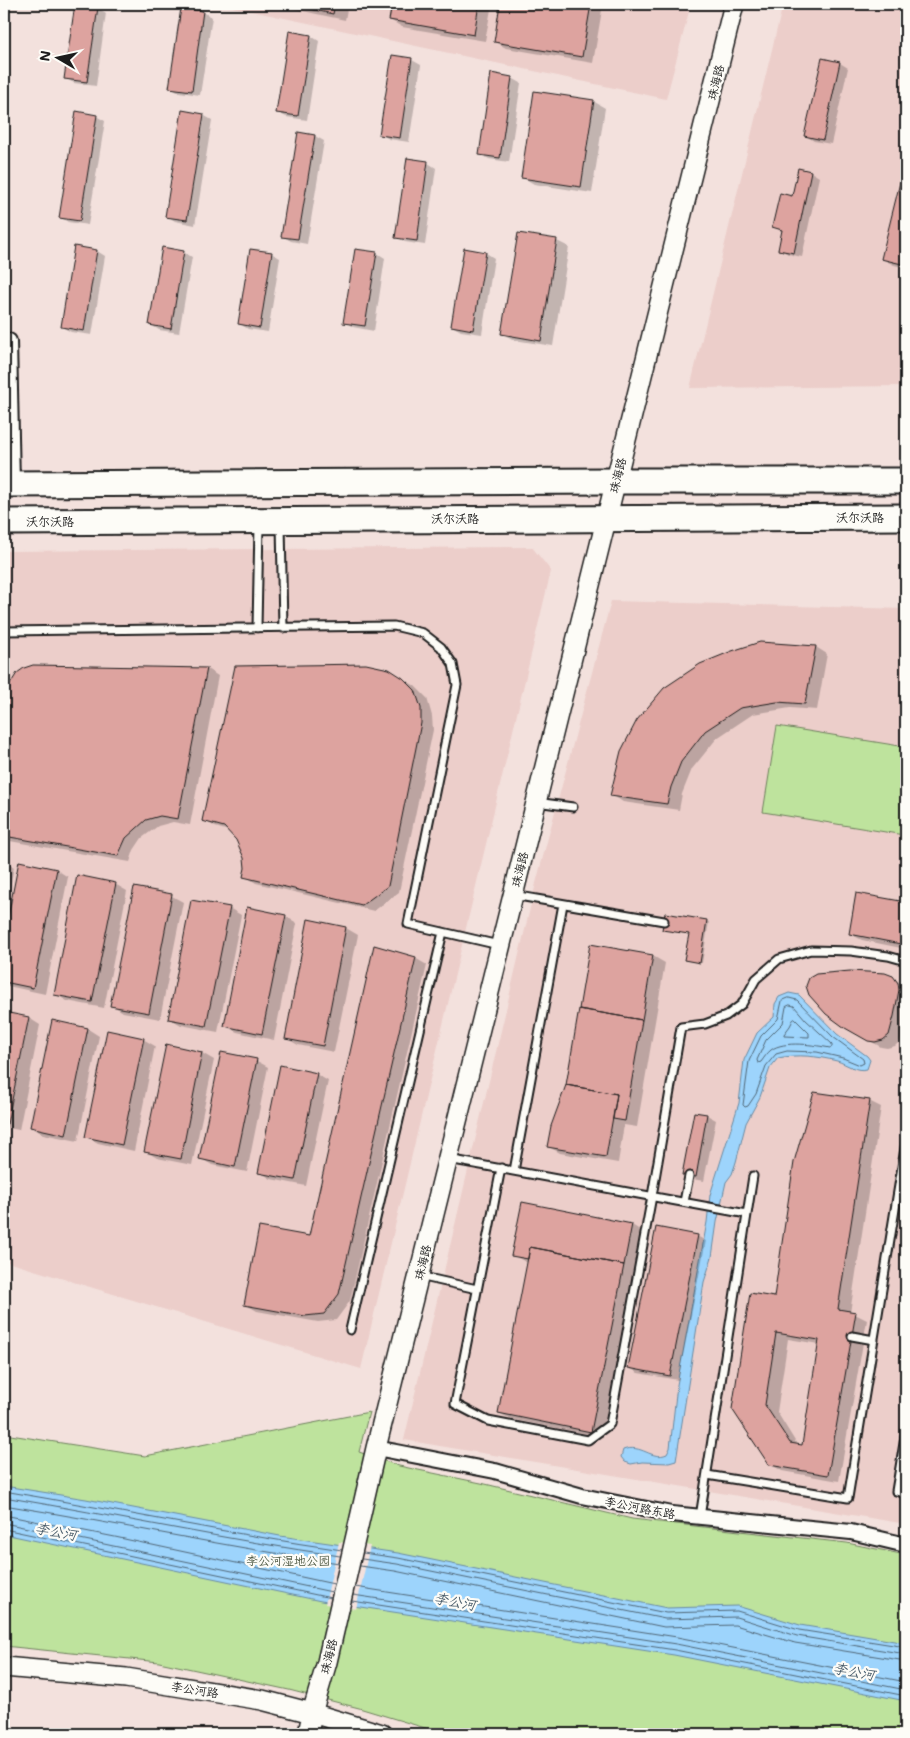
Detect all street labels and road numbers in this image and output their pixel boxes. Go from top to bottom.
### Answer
street label: 珠海路 [703,63,727,101]
street label: 珠海路 [605,456,629,494]
street label: 沃尔沃路 [836,509,884,525]
street label: 沃尔沃路 [431,510,479,526]
street label: 沃尔沃路 [26,513,74,529]
street label: 珠海路 [507,850,531,888]
street label: 珠海路 [410,1243,434,1281]
street label: 李公河路东路 [603,1492,677,1522]
street label: 珠海路 [316,1637,340,1675]
street label: 李公河路 [170,1677,220,1701]

